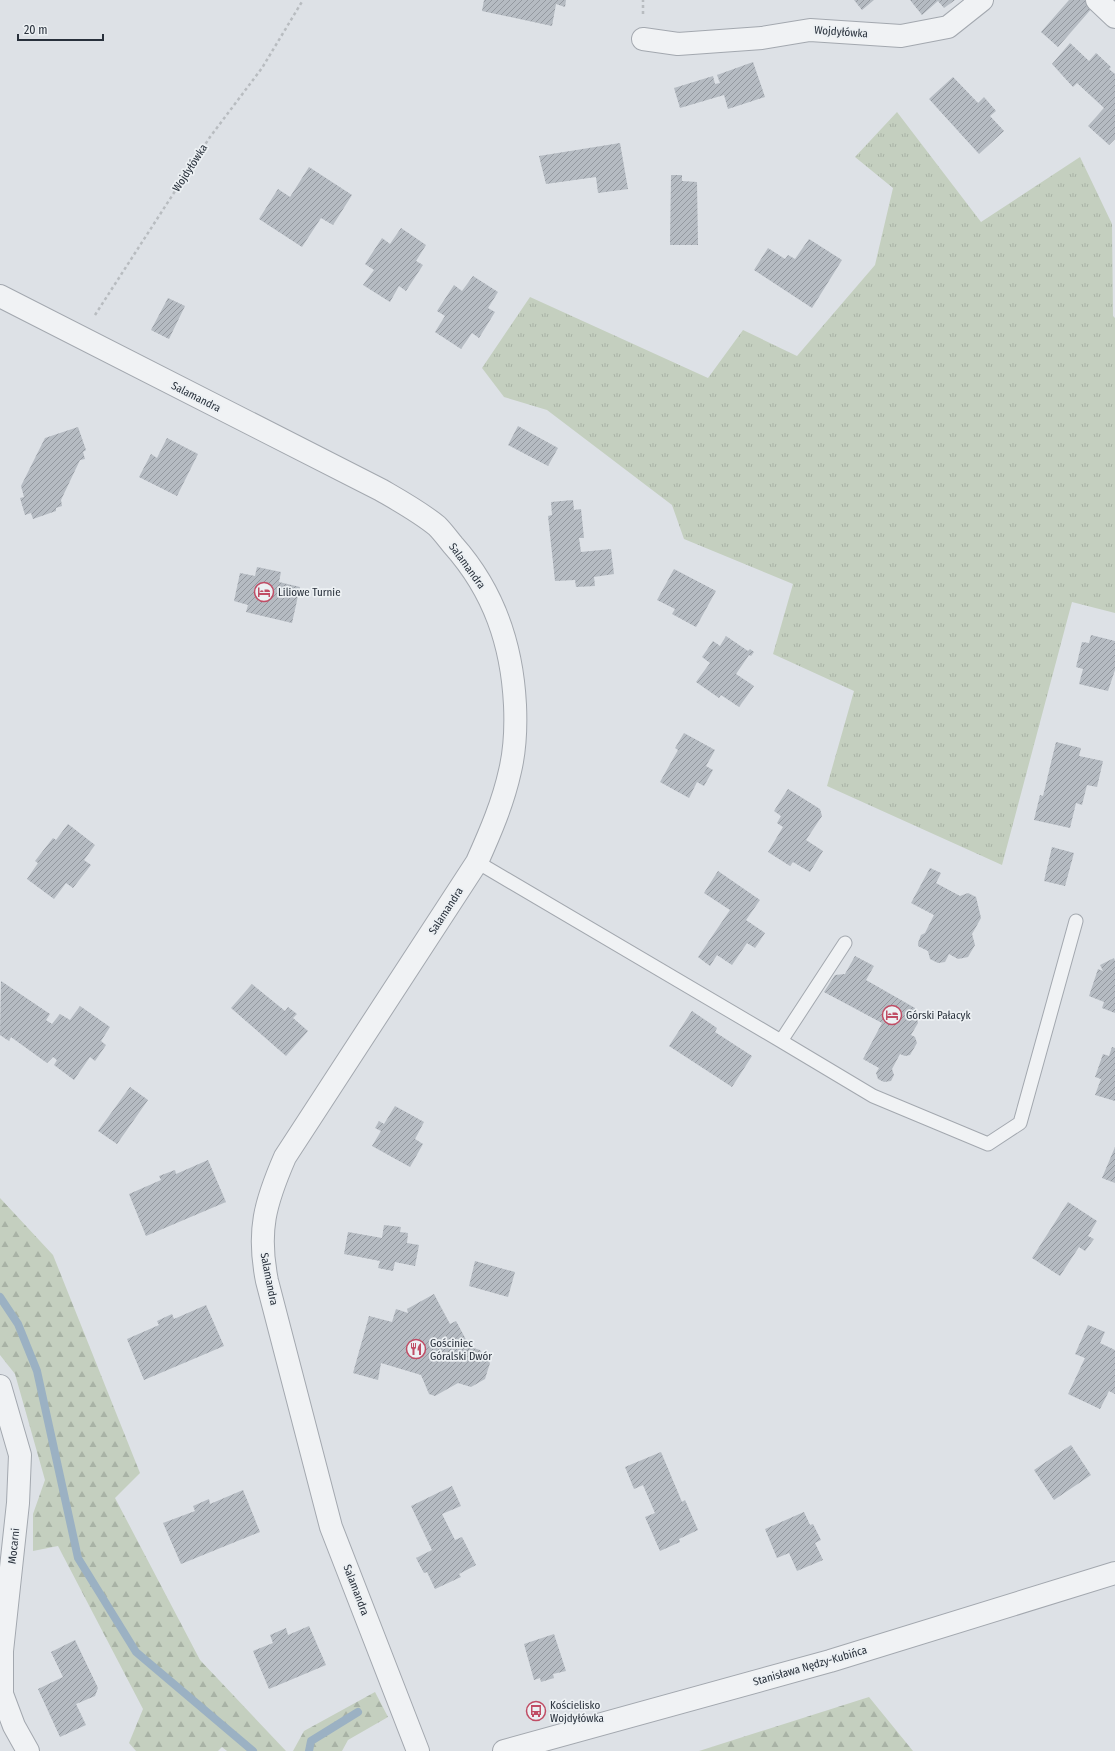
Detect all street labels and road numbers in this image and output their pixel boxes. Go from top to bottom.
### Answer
street label: Wojdyłówka [814,24,868,40]
street label: Wojdyłówka [170,142,210,194]
street label: Salamandra [169,379,223,415]
street label: Salamandra [446,541,488,591]
street label: Salamandra [426,885,466,937]
street label: Salamandra [258,1252,280,1306]
street label: Mocarni [6,1527,22,1565]
street label: Salamandra [340,1563,372,1617]
street label: Stanisława Nędzy-Kubińca [751,1643,869,1689]

